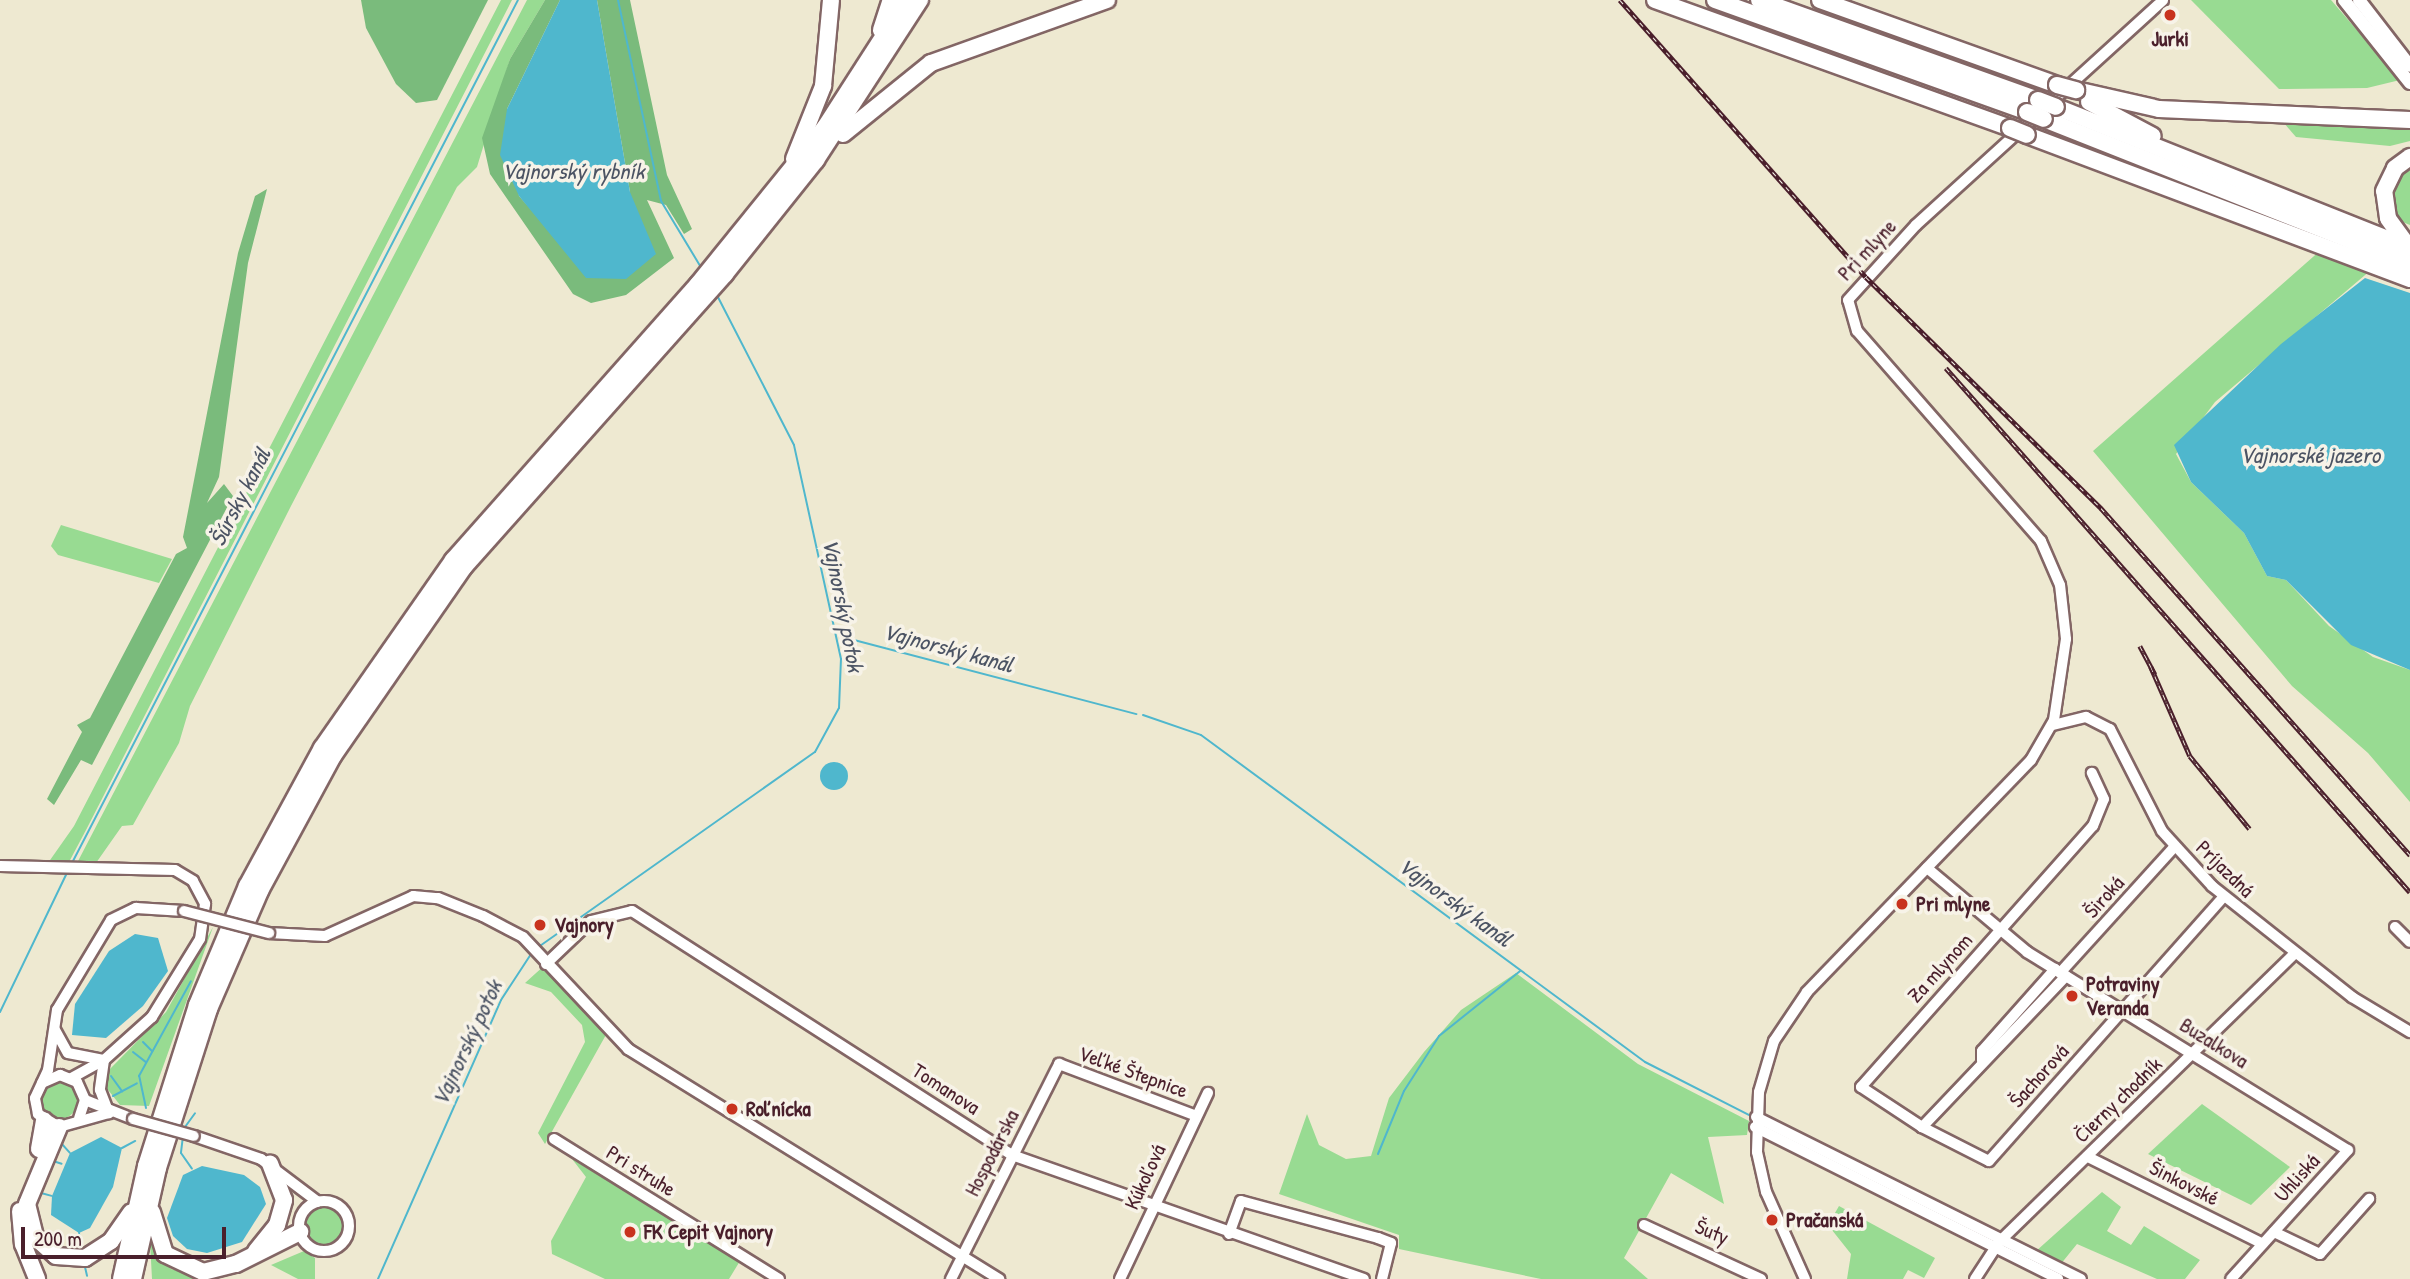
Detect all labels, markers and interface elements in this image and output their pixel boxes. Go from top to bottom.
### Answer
marker: Jurki [2162,7,2178,23]
place label: Jurki [2151,26,2189,52]
water label: Vajnorský rybník [502,157,644,185]
street label: Pri mlyne [1832,214,1902,286]
water label: Vajnorské jazero [2240,441,2380,469]
water label: Šúrsky kanál [204,443,276,551]
water label: Vajnorský potok [817,536,869,674]
water label: Vajnorský kanál [880,617,1016,679]
street label: Príjazdná [2191,835,2259,903]
water label: Vajnorský kanál [1393,852,1517,952]
street label: Široká [2079,871,2129,923]
place label: Pri mlyne [1916,891,1990,917]
marker: Pri mlyne [1894,896,1910,912]
place label: Vajnory [554,912,614,938]
marker: Vajnory [532,917,548,933]
street label: Za mlynom [1902,928,1978,1008]
place label: Potraviny Veranda [2086,971,2160,1021]
water label: Vajnorský potok [426,976,508,1110]
marker: Potraviny Veranda [2064,988,2080,1004]
street label: Buzalkova [2175,1012,2253,1074]
street label: Šachorová [2004,1039,2074,1113]
street label: Veľké Štepnice [1075,1041,1191,1103]
street label: Čierny chodník [2069,1052,2167,1148]
street label: Tomanova [908,1058,984,1120]
place label: Roľnícka [746,1096,811,1122]
marker: Roľnícka [724,1101,740,1117]
street label: Hospodárska [960,1106,1024,1200]
street label: Pri struhe [602,1140,680,1202]
street label: Kúkoľová [1119,1140,1171,1214]
street label: Uhliská [2269,1149,2325,1207]
street label: Šinkovské [2145,1155,2223,1211]
place label: Pračanská [1786,1207,1863,1233]
scale bar [24,1212,229,1256]
marker: Pračanská [1764,1212,1780,1228]
street label: Šuty [1691,1214,1733,1250]
place label: FK Cepit Vajnory [644,1219,773,1245]
text: 200 m [34,1224,82,1253]
marker: FK Cepit Vajnory [622,1224,638,1240]

